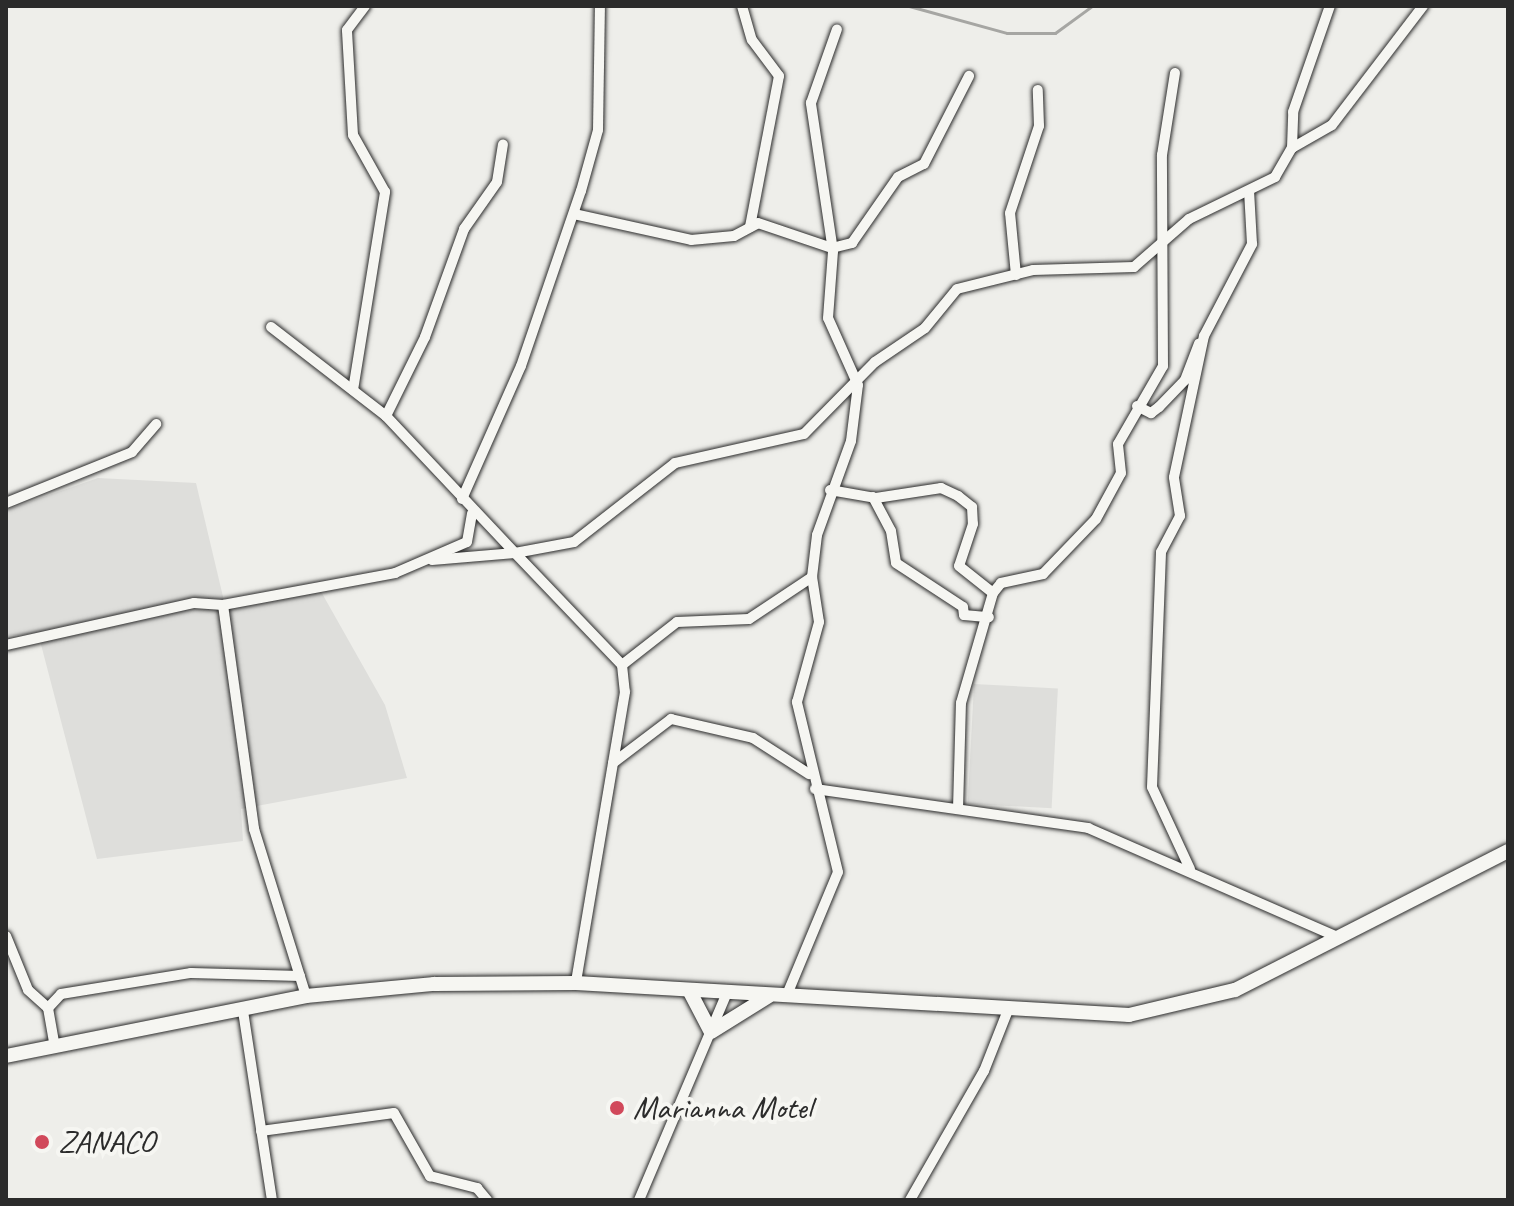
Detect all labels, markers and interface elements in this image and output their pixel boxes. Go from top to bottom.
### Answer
place label: Marianna Motel [633,1089,812,1127]
marker: Marianna Motel [608,1099,626,1117]
place label: ZANACO [58,1123,155,1161]
marker: ZANACO [33,1133,51,1151]

